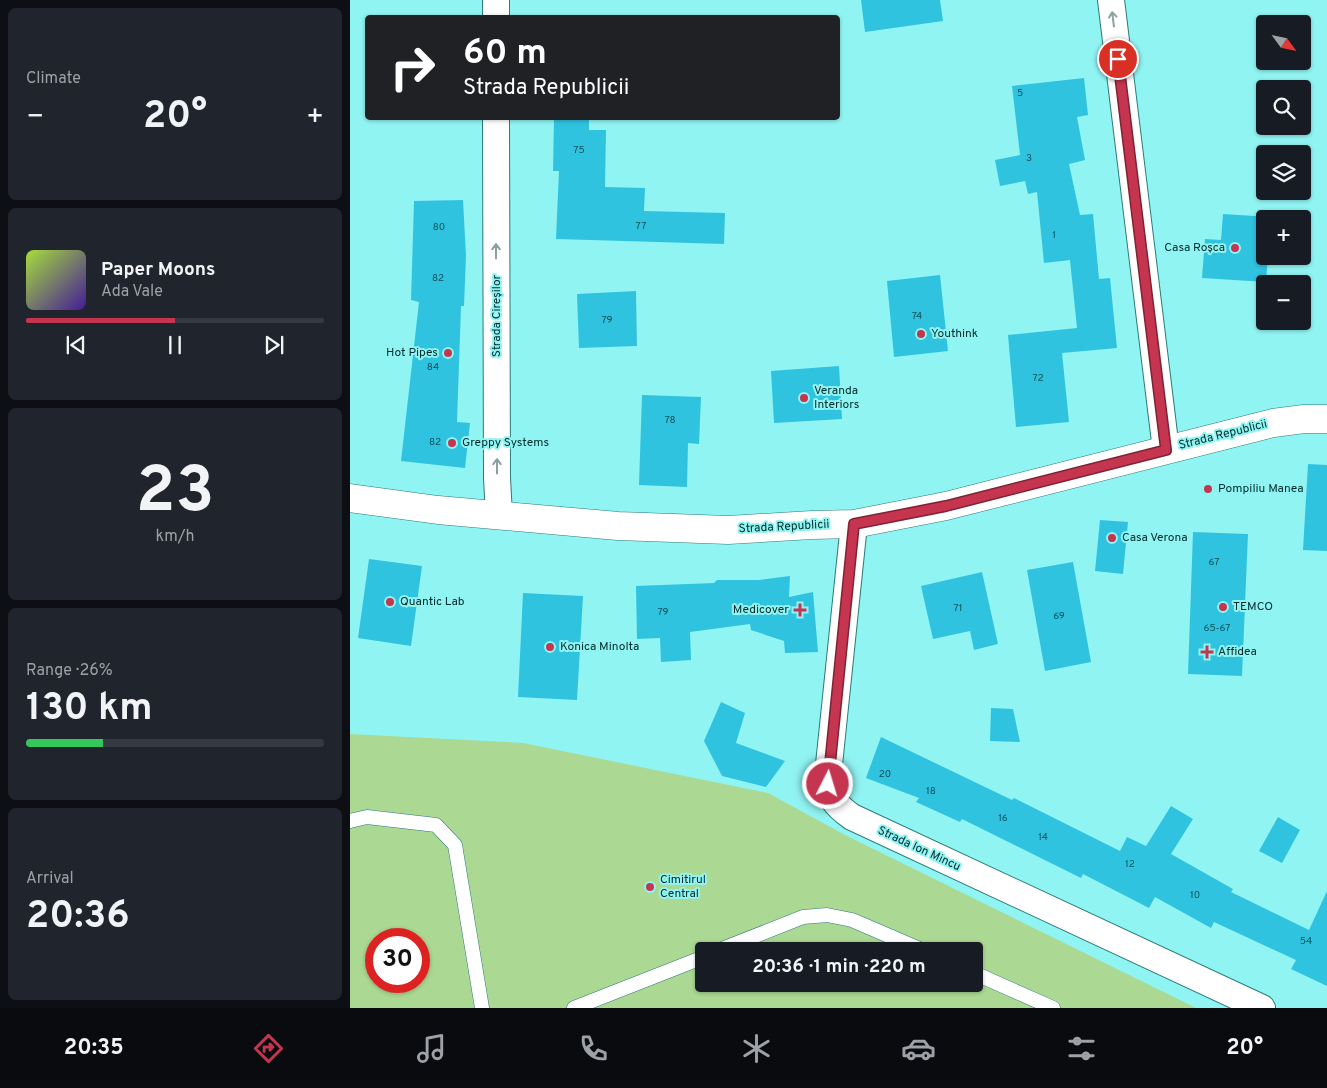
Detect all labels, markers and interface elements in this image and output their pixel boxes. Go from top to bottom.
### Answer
one-way arrow [1108,12,1118,28]
north arrow [1256,15,1311,70]
map controls [1256,15,1311,330]
text: 60 m [463,32,547,76]
icon: right [380,35,445,100]
pin [1097,38,1139,80]
icon: arrive [1104,45,1132,73]
text: Climate [26,69,81,89]
text: Strada Republicii [463,75,629,102]
button: search [1256,80,1311,135]
house number: 5 [1017,87,1023,100]
text: 20° [143,93,207,142]
text: − [26,100,44,136]
text: + [306,100,324,136]
house number: 75 [573,144,585,157]
button: layers [1256,145,1311,200]
house number: 3 [1026,152,1032,165]
button: + [1256,210,1311,265]
house number: 77 [636,220,646,233]
house number: 80 [433,221,445,234]
house number: 1 [1052,229,1056,242]
place label: Casa Roșca [1164,240,1225,256]
marker: Casa Roșca [1229,242,1241,254]
one-way arrow [492,244,501,260]
text: Paper Moons [101,258,215,282]
house number: 82 [432,272,444,285]
street label: Strada Cireșilor [489,274,505,357]
button: − [1256,275,1311,330]
text: Ada Vale [101,282,163,302]
house number: 74 [912,310,922,323]
house number: 79 [601,314,613,327]
place label: Youthink [931,326,978,342]
marker: Youthink [915,328,927,340]
icon: previous [62,331,90,359]
icon: pause [161,331,189,359]
icon: next [260,331,288,359]
place label: Hot Pipes [386,345,438,361]
marker: Hot Pipes [442,347,454,359]
house number: 84 [427,361,439,374]
house number: 72 [1032,372,1044,385]
place label: Veranda Interiors [814,383,859,413]
marker: Veranda Interiors [798,392,810,404]
house number: 78 [664,414,676,427]
street label: Strada Republicii [1177,416,1269,454]
place label: Greppy Systems [462,435,549,451]
house number: 82 [429,436,441,449]
marker: Greppy Systems [446,437,458,449]
text: 23 [136,453,214,535]
one-way arrow [492,459,502,475]
place label: Pompiliu Manea [1218,481,1304,497]
marker: Pompiliu Manea [1202,483,1214,495]
street label: Strada Republicii [738,517,830,537]
text: km/h [156,527,194,547]
place label: Casa Verona [1122,530,1188,546]
marker: Casa Verona [1106,532,1118,544]
house number: 67 [1209,556,1220,569]
place label: Quantic Lab [400,594,465,610]
marker: Quantic Lab [384,596,396,608]
place label: TEMCO [1233,599,1273,615]
marker: TEMCO [1217,601,1229,613]
place label: Medicover [733,602,789,618]
house number: 71 [953,602,963,615]
marker: Medicover [793,603,807,617]
house number: 79 [657,606,669,619]
house number: 69 [1053,610,1065,623]
house number: 65-67 [1203,622,1231,635]
place label: Konica Minolta [560,639,639,655]
marker: Konica Minolta [544,641,556,653]
place label: Affidea [1218,644,1257,660]
marker: Affidea [1200,645,1214,659]
text: Range · 26% [26,661,113,681]
text: 130 km [26,685,152,734]
position arrow [801,757,853,809]
house number: 20 [879,768,891,781]
house number: 18 [926,785,936,798]
house number: 16 [998,812,1008,825]
street label: Strada Ion Mincu [875,823,963,875]
house number: 14 [1038,831,1048,844]
house number: 12 [1125,858,1135,871]
text: Arrival [26,869,74,889]
place label: Cimitirul Central [660,872,706,902]
marker: Cimitirul Central [644,881,656,893]
house number: 10 [1190,889,1200,902]
text: 20:36 [26,893,130,942]
speed limit sign: 30 [365,928,430,993]
house number: 54 [1300,935,1312,948]
text: 20:36 · 1 min · 220 m [752,955,926,979]
icon: directions [251,1031,286,1066]
icon: music [414,1031,449,1066]
icon: phone [576,1031,611,1066]
icon: climate [739,1031,774,1066]
icon: car [901,1031,936,1066]
icon: filters [1064,1031,1099,1066]
text: 20:35 [64,1035,124,1062]
text: 20° [1226,1035,1263,1062]

